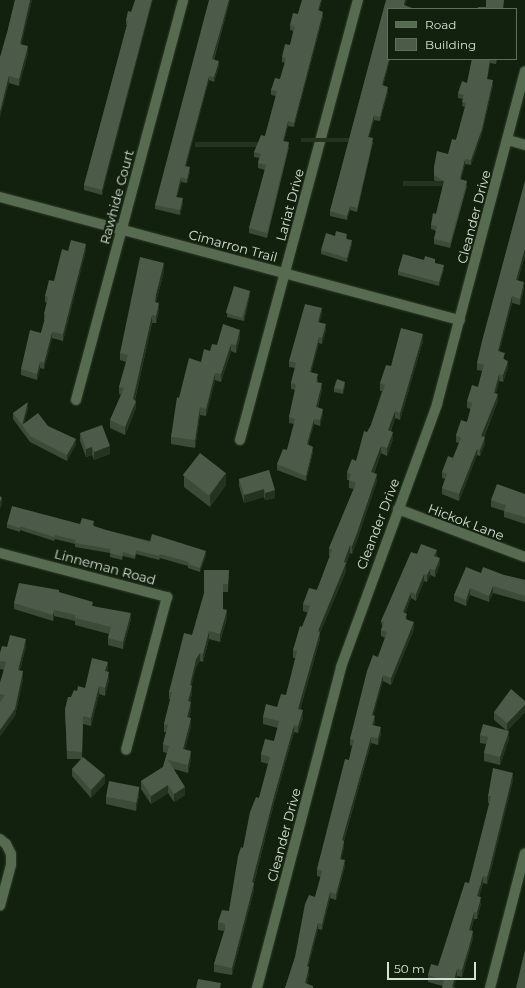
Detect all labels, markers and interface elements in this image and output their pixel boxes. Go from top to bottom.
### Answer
legend [387,8,517,60]
text: Road [425,17,456,32]
text: Building [425,37,476,52]
street label: Rawhide Court [97,148,137,246]
street label: Lariat Drive [273,167,307,243]
street label: Cleander Drive [454,169,494,265]
street label: Cimarron Trail [187,227,279,265]
street label: Cleander Drive [353,476,403,572]
street label: Hickok Lane [426,500,506,544]
street label: Linneman Road [53,546,157,588]
street label: Cleander Drive [264,787,304,883]
scale bar [389,954,478,980]
text: 50 m [394,961,425,976]

